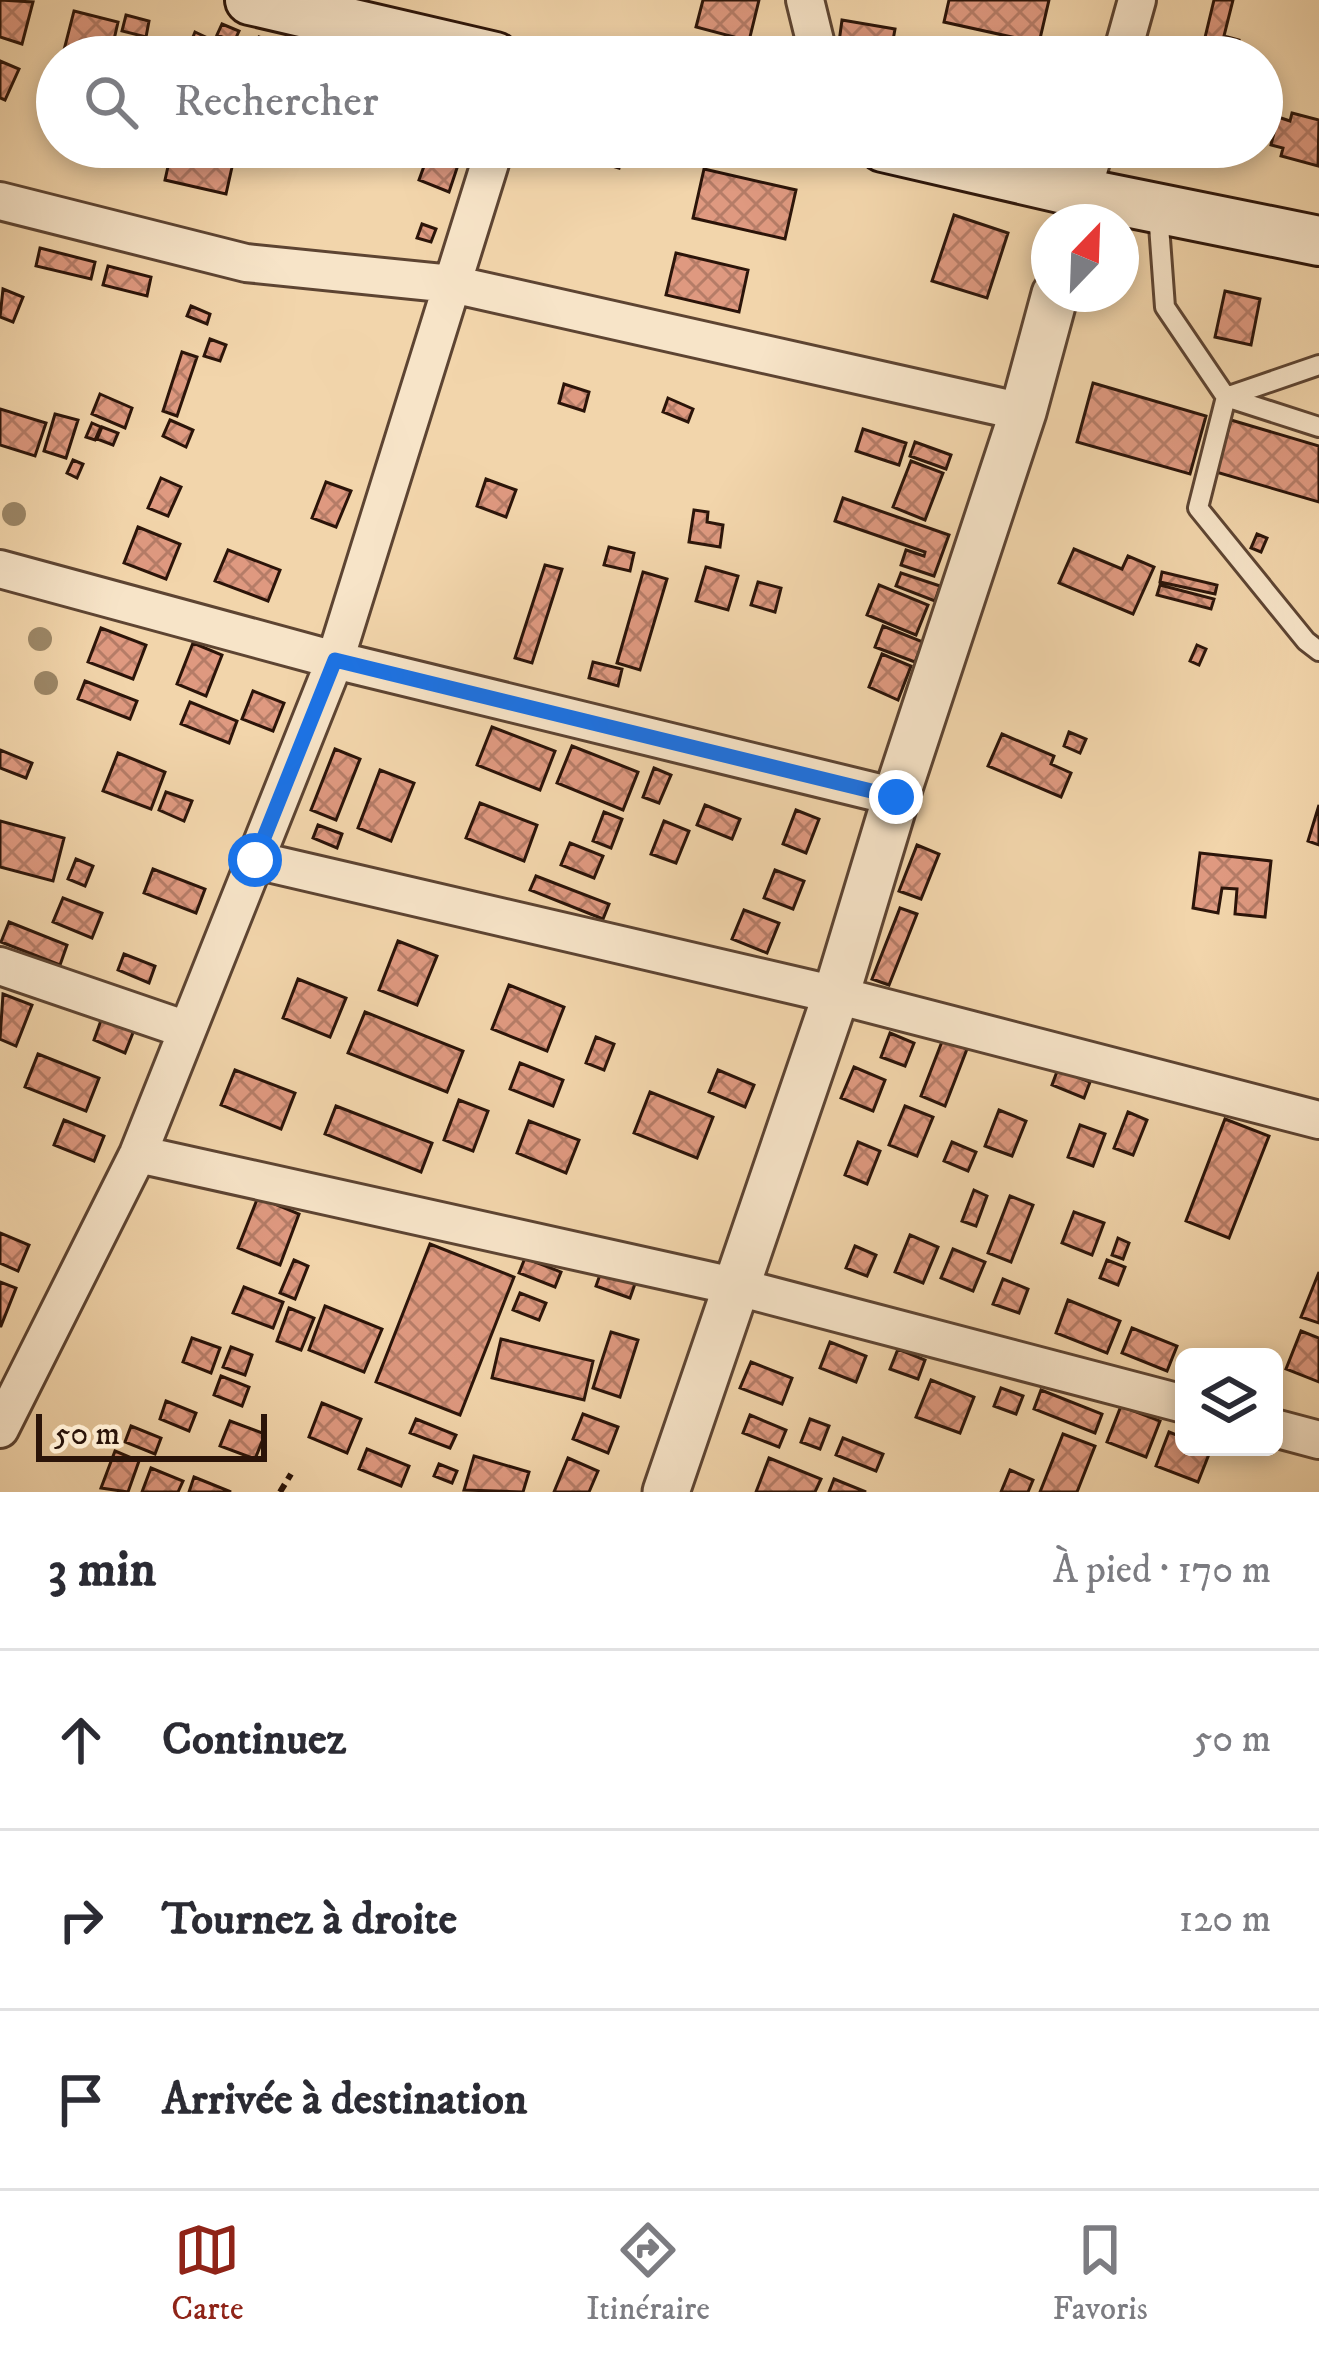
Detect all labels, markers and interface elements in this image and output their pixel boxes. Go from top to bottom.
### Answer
search box [36,36,1283,168]
icon: search [78,69,144,135]
text: Rechercher [174,74,379,130]
north arrow [1031,204,1139,312]
route end [869,770,923,824]
route start [228,833,282,887]
map controls [1175,1348,1283,1456]
button: layers [1175,1348,1283,1456]
scale bar [36,1408,267,1461]
text: 50 m [54,1414,120,1455]
text: 3 min [48,1538,156,1602]
text: À pied · 170 m [1053,1546,1271,1595]
icon: ahead [48,1707,114,1773]
text: Continuez [162,1712,346,1768]
text: 50 m [1193,1715,1271,1764]
icon: right [48,1887,114,1953]
text: Tournez à droite [162,1892,457,1948]
text: 120 m [1179,1895,1271,1944]
icon: arrive [48,2067,114,2133]
text: Arrivée à destination [162,2072,527,2128]
tab: Carte [171,2217,244,2330]
tab: Itinéraire [586,2217,710,2330]
tab: Favoris [1052,2217,1148,2330]

